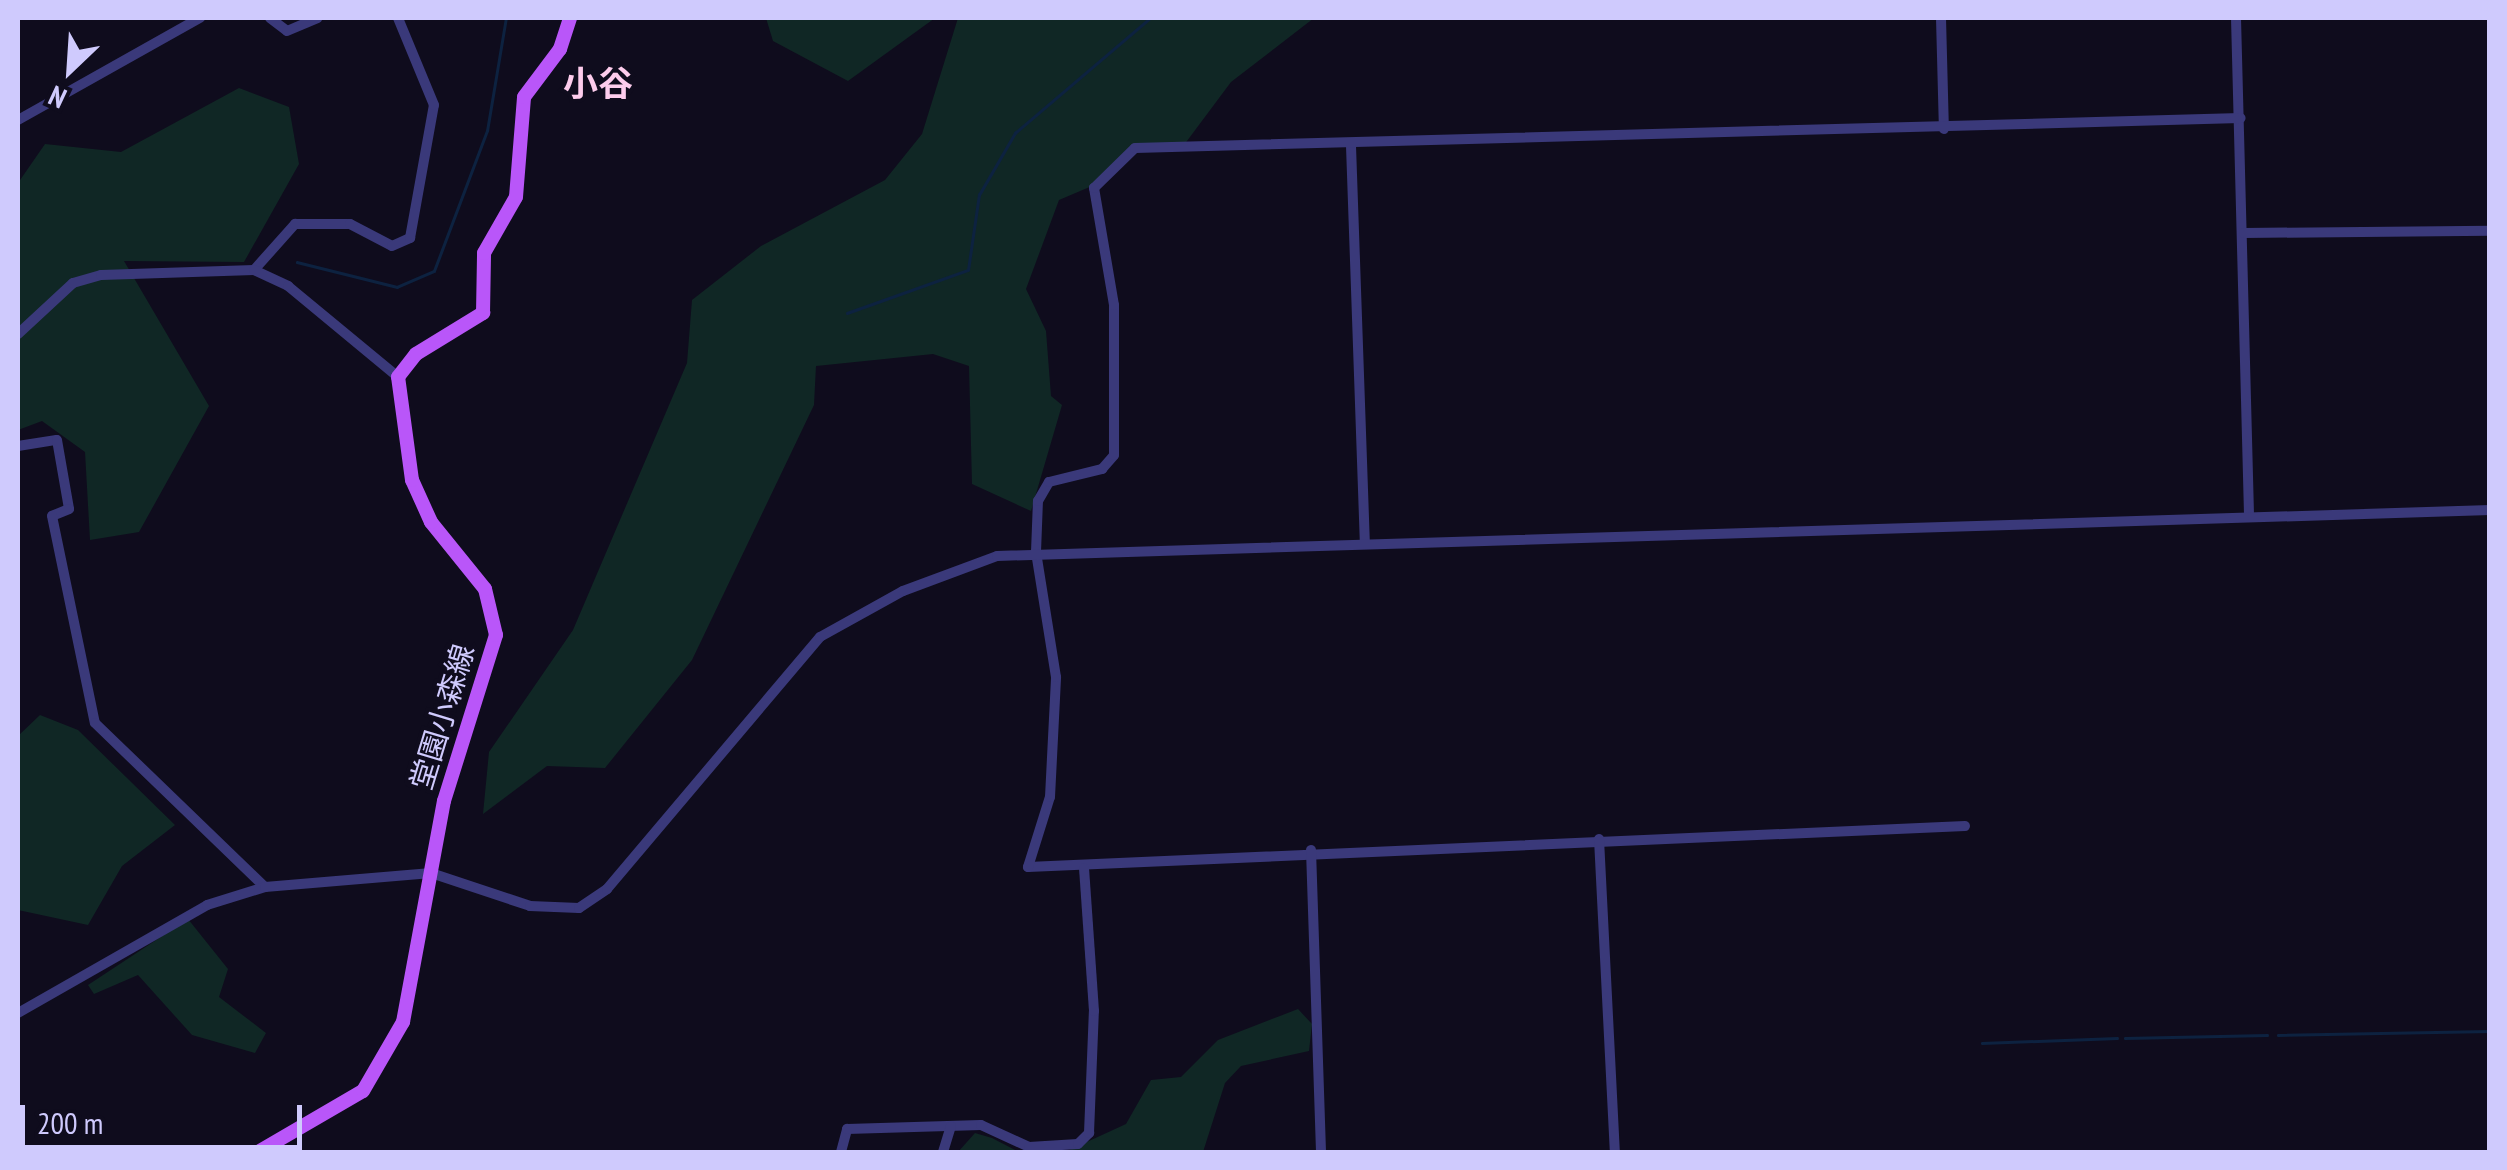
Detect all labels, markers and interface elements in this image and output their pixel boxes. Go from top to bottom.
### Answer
north arrow [20,20,120,120]
district label: 小谷 [563,62,633,104]
text: N [42,78,72,118]
street label: 堂園小森線 [403,640,481,794]
scale bar [25,1085,308,1147]
text: 200 m [37,1103,103,1142]

